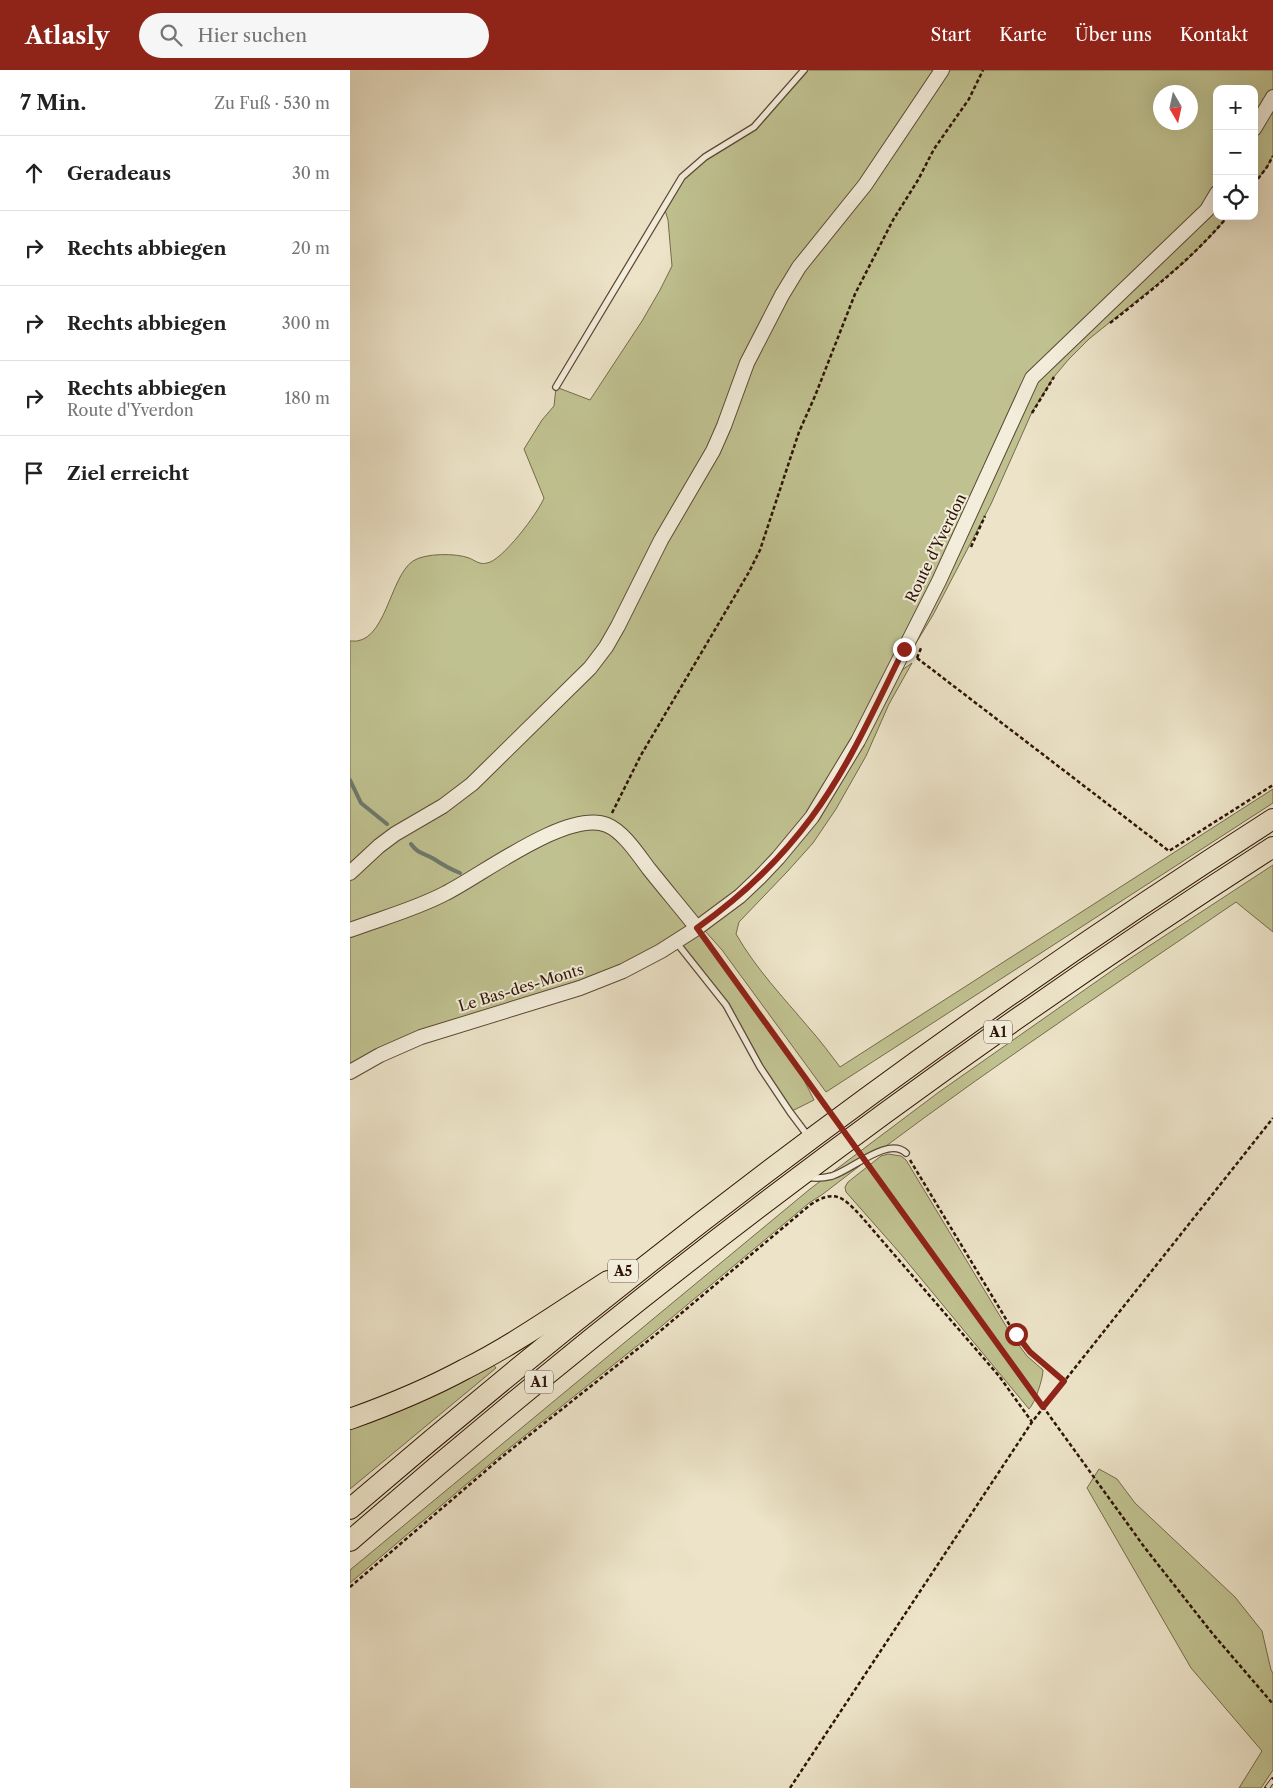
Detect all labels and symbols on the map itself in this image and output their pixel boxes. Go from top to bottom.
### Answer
north arrow [1153,85,1198,130]
street label: Route d'Yverdon [901,490,970,605]
route end [893,638,916,661]
street label: Le Bas-des-Monts [456,959,586,1016]
road number: A1 [984,1020,1012,1044]
road number: A5 [608,1260,638,1282]
route start [1005,1323,1028,1346]
road number: A1 [525,1370,553,1394]

